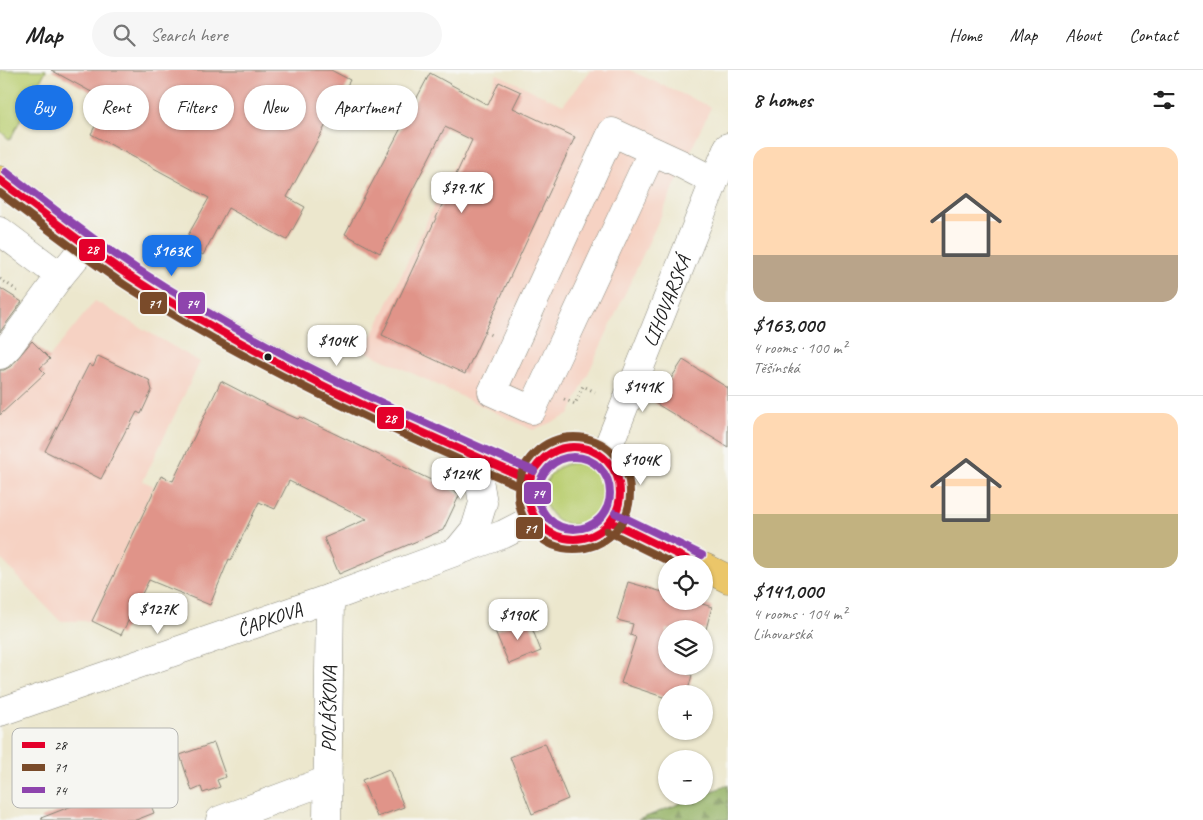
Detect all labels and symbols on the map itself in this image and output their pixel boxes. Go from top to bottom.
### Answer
pin: $79.1K [421,172,503,214]
pin: $163K [137,234,207,277]
line badge: 28 [78,238,106,262]
text: 28 [86,241,100,258]
street label: LIHOVARSKÁ [637,249,697,350]
line badge: 71 [139,291,168,315]
line badge: 74 [177,291,206,315]
text: 71 [148,295,162,312]
text: 74 [186,295,200,312]
pin: $104K [302,324,372,367]
unlabelled marker [263,352,273,362]
pin: $141K [608,370,678,413]
line badge: 28 [376,406,405,430]
text: 28 [384,410,398,427]
pin: $104K [606,444,676,486]
pin: $124K [426,458,496,500]
line badge: 74 [523,481,552,505]
text: 74 [532,485,546,502]
line badge: 71 [515,516,544,540]
text: 71 [524,520,538,537]
pin: $127K [123,592,193,635]
street label: ČAPKOVA [233,596,306,642]
pin: $190K [483,598,553,641]
street label: POLÁŠKOVA [315,665,342,752]
legend [12,728,178,808]
text: 28 [54,737,68,754]
text: 71 [54,759,67,776]
text: 74 [54,782,68,799]

